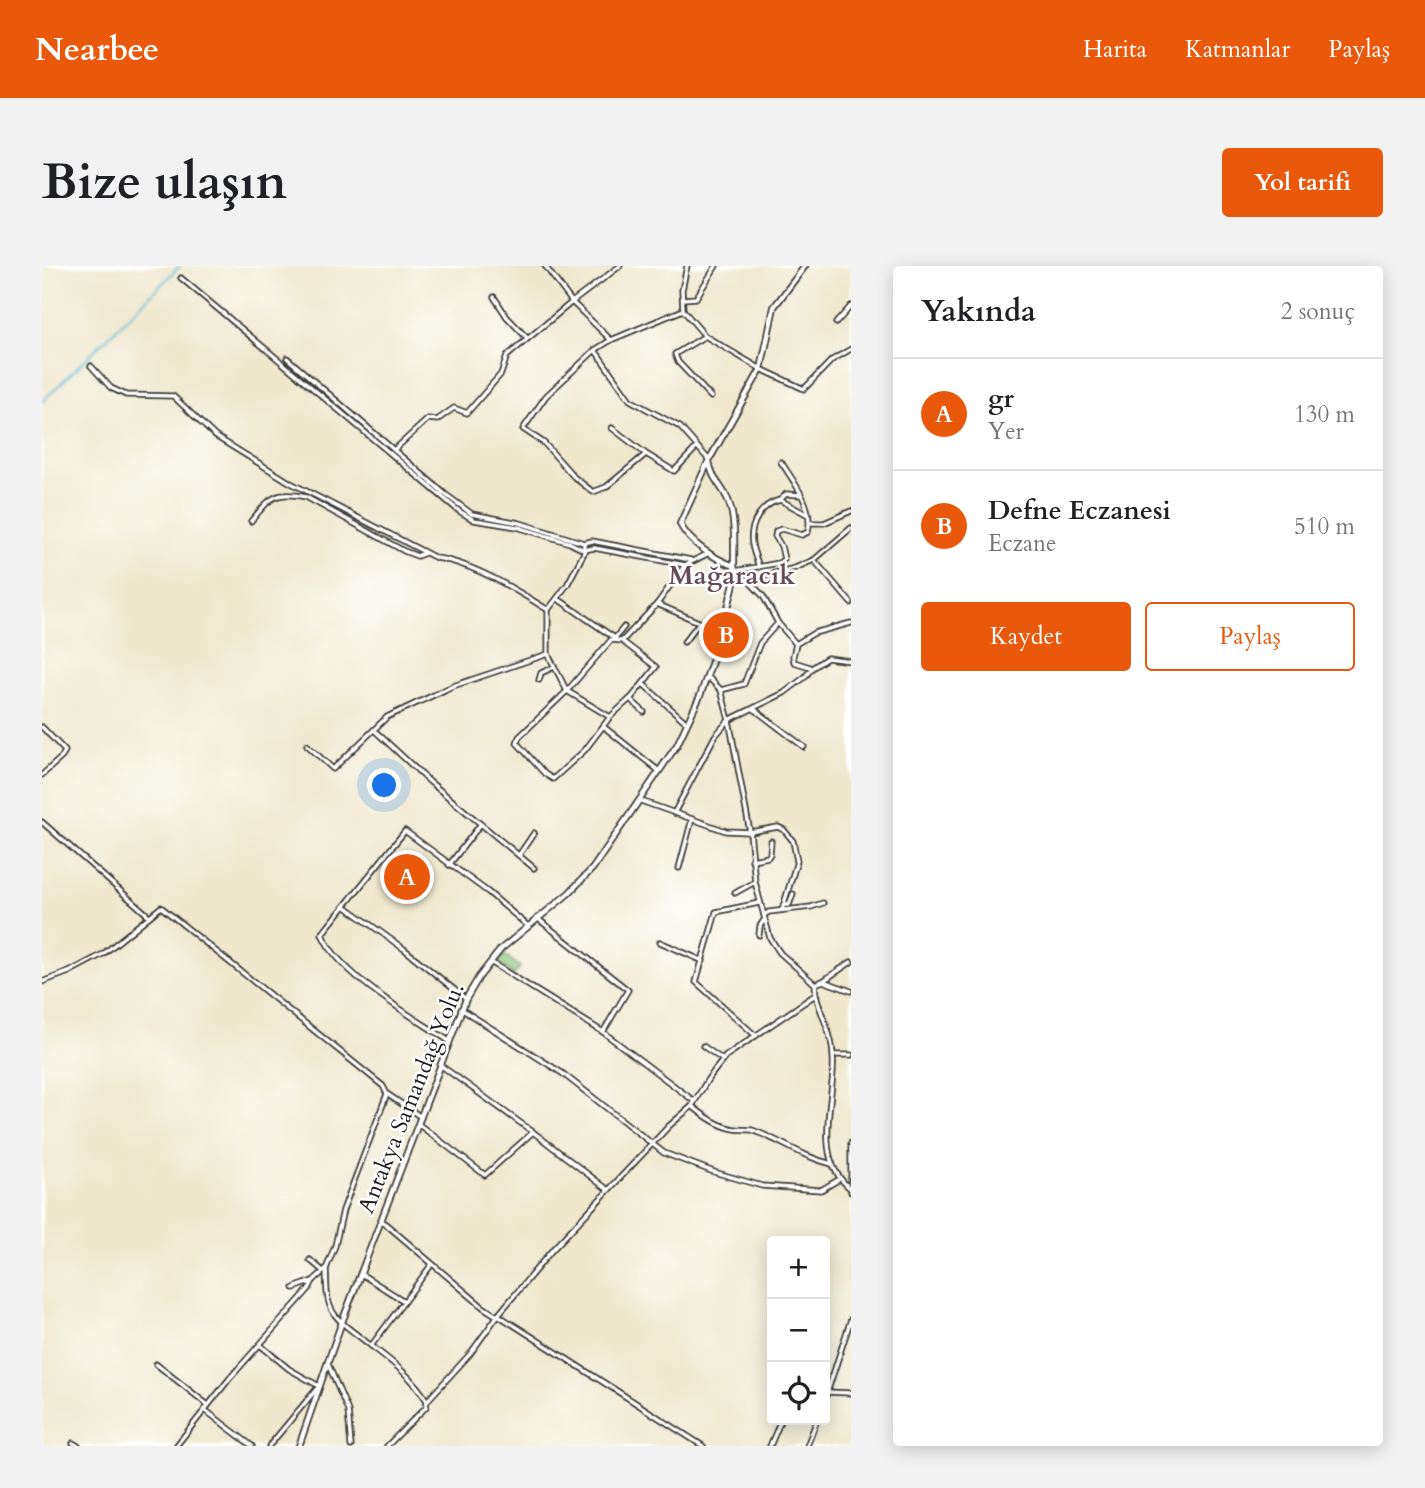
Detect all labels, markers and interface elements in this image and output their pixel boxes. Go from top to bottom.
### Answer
text: Nearbee [35,27,159,72]
text: Harita [1083,33,1147,66]
text: Katmanlar [1185,33,1290,66]
text: Paylaş [1328,33,1390,66]
button: Yol tarifi [1222,148,1383,217]
text: Bize ulaşın [42,149,287,216]
text: Yakında [921,291,1036,332]
text: 2 sonuç [1281,296,1355,327]
text: gr [988,381,1014,416]
text: A [935,399,953,430]
text: 130 m [1294,399,1355,430]
text: Yer [988,416,1024,447]
text: Defne Eczanesi [988,493,1171,528]
text: B [936,511,952,542]
text: 510 m [1294,511,1355,542]
text: Eczane [988,528,1056,559]
district label: Mağaracık [668,558,796,593]
button: Kaydet [921,602,1131,671]
button: Paylaş [1145,602,1355,671]
pin: B [703,609,749,661]
your location [367,768,401,802]
pin: A [384,851,430,903]
street label: Antakya Samandağ Yolu. [350,978,472,1218]
map controls [767,1236,830,1425]
button: + [767,1236,830,1299]
button: − [767,1299,830,1362]
button: locate [767,1362,830,1425]

